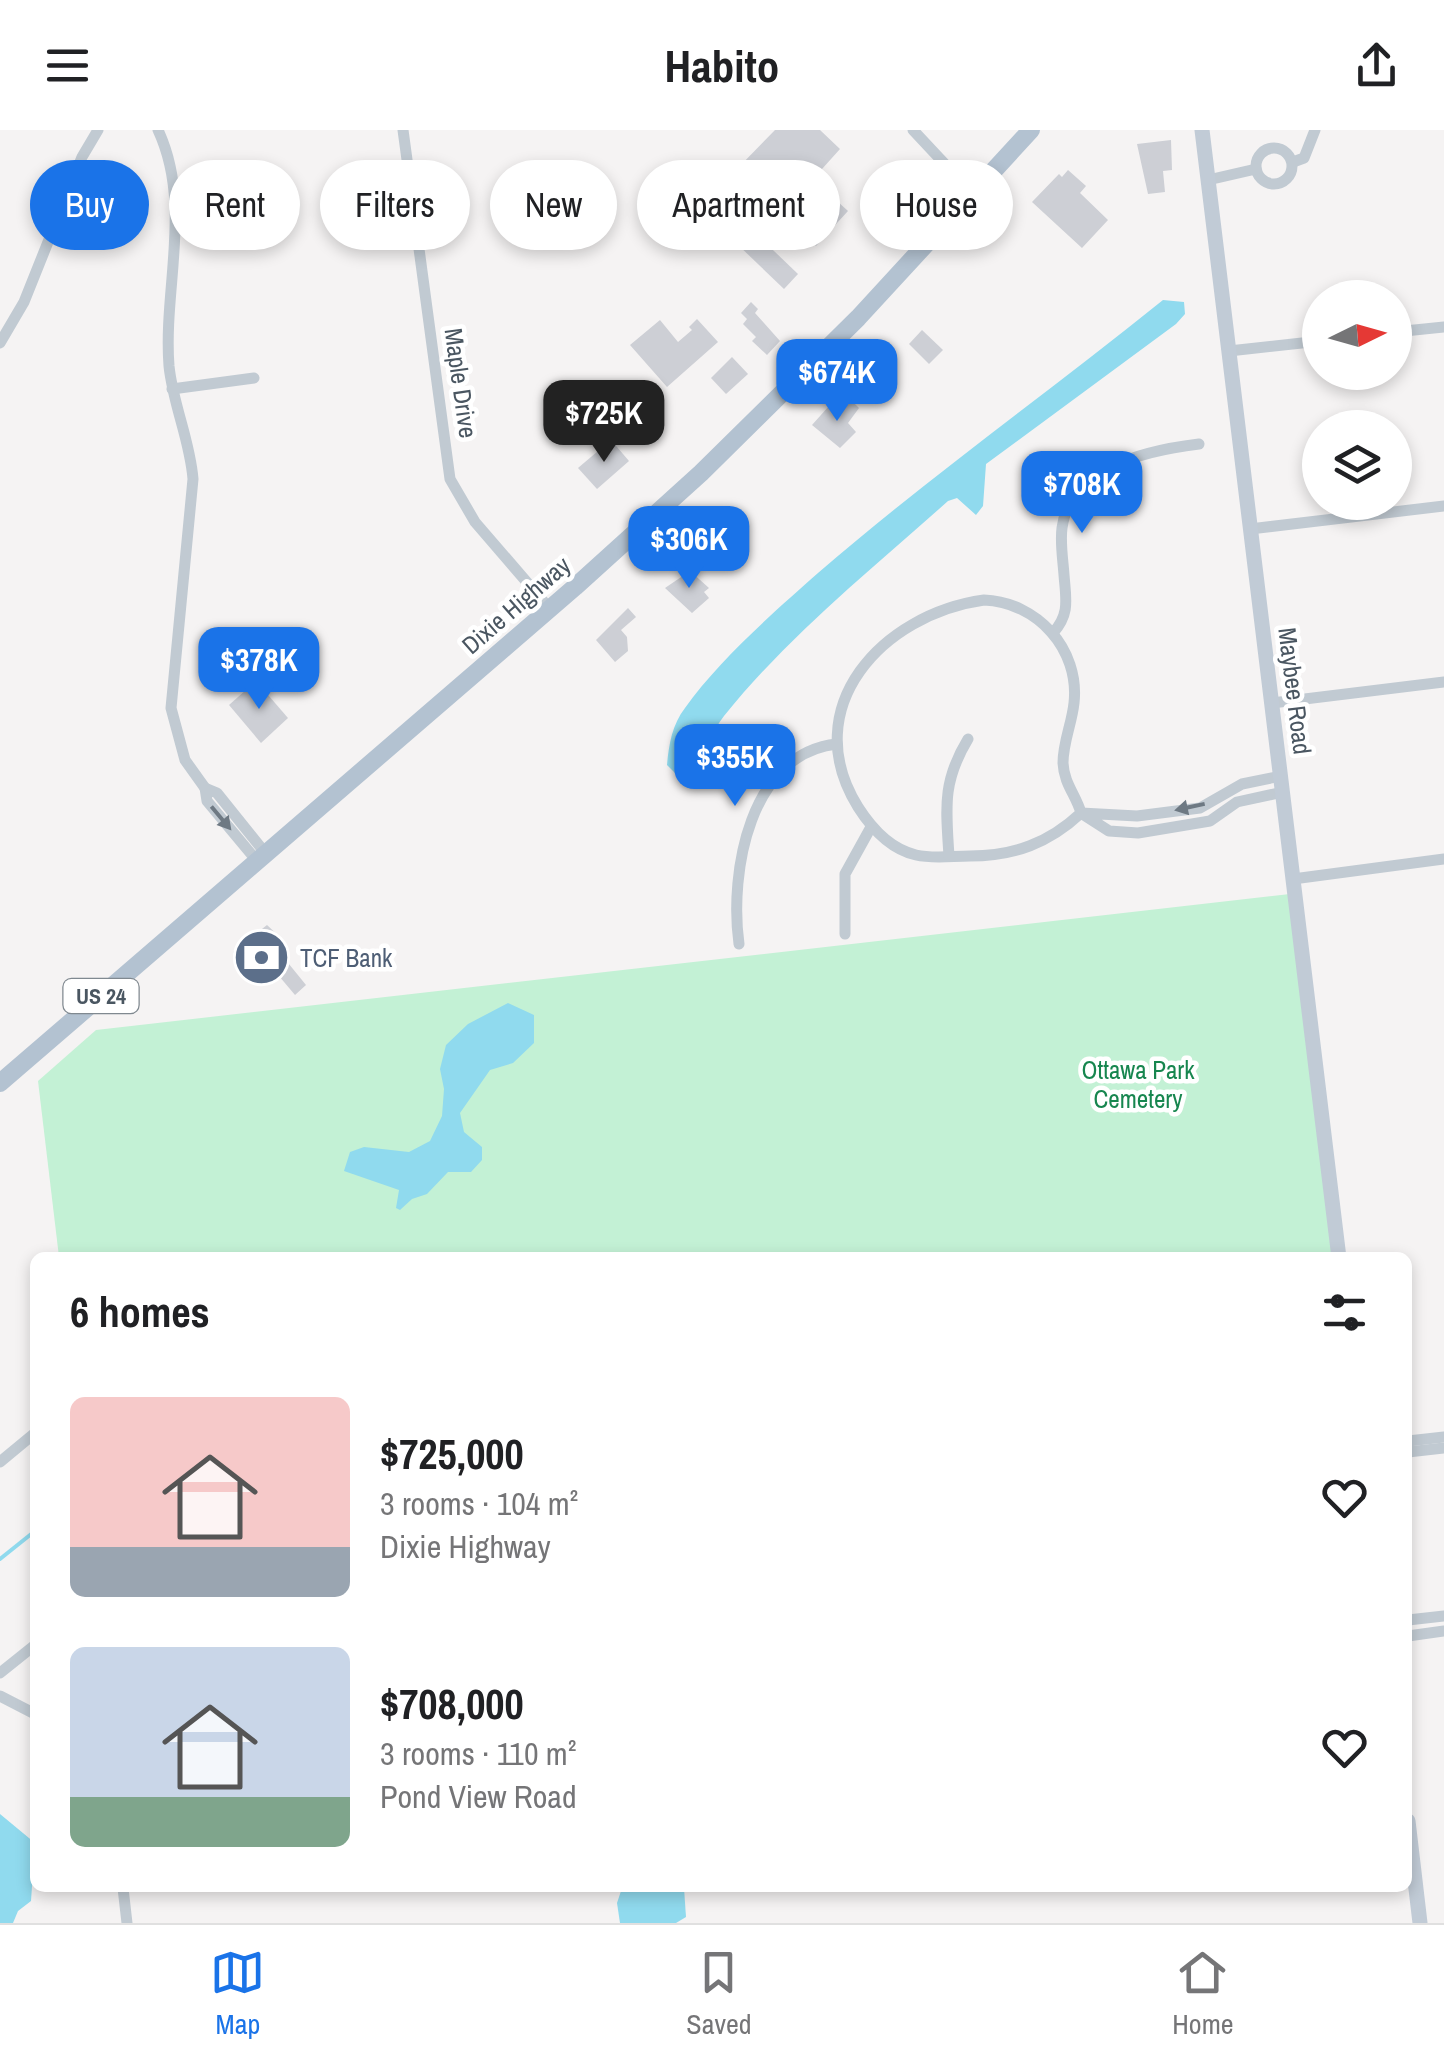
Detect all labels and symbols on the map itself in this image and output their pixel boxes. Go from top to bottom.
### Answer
north arrow [1302,280,1412,390]
street label: Maple Drive [436,326,486,440]
pin: $674K [767,339,907,424]
pin: $725K [534,380,674,465]
pin: $708K [1012,451,1152,536]
pin: $306K [619,506,759,591]
street label: Dixie Highway [455,548,578,662]
street label: Maybee Road [1270,626,1320,756]
pin: $378K [189,627,329,712]
pin: $355K [665,724,805,809]
one-way arrow [1174,800,1205,816]
one-way arrow [210,805,231,830]
bank icon: TCF Bank [231,928,291,988]
place label: TCF Bank [300,941,393,975]
road number: US 24 [64,979,138,1013]
park label: Ottawa Park Cemetery [1082,1053,1195,1116]

